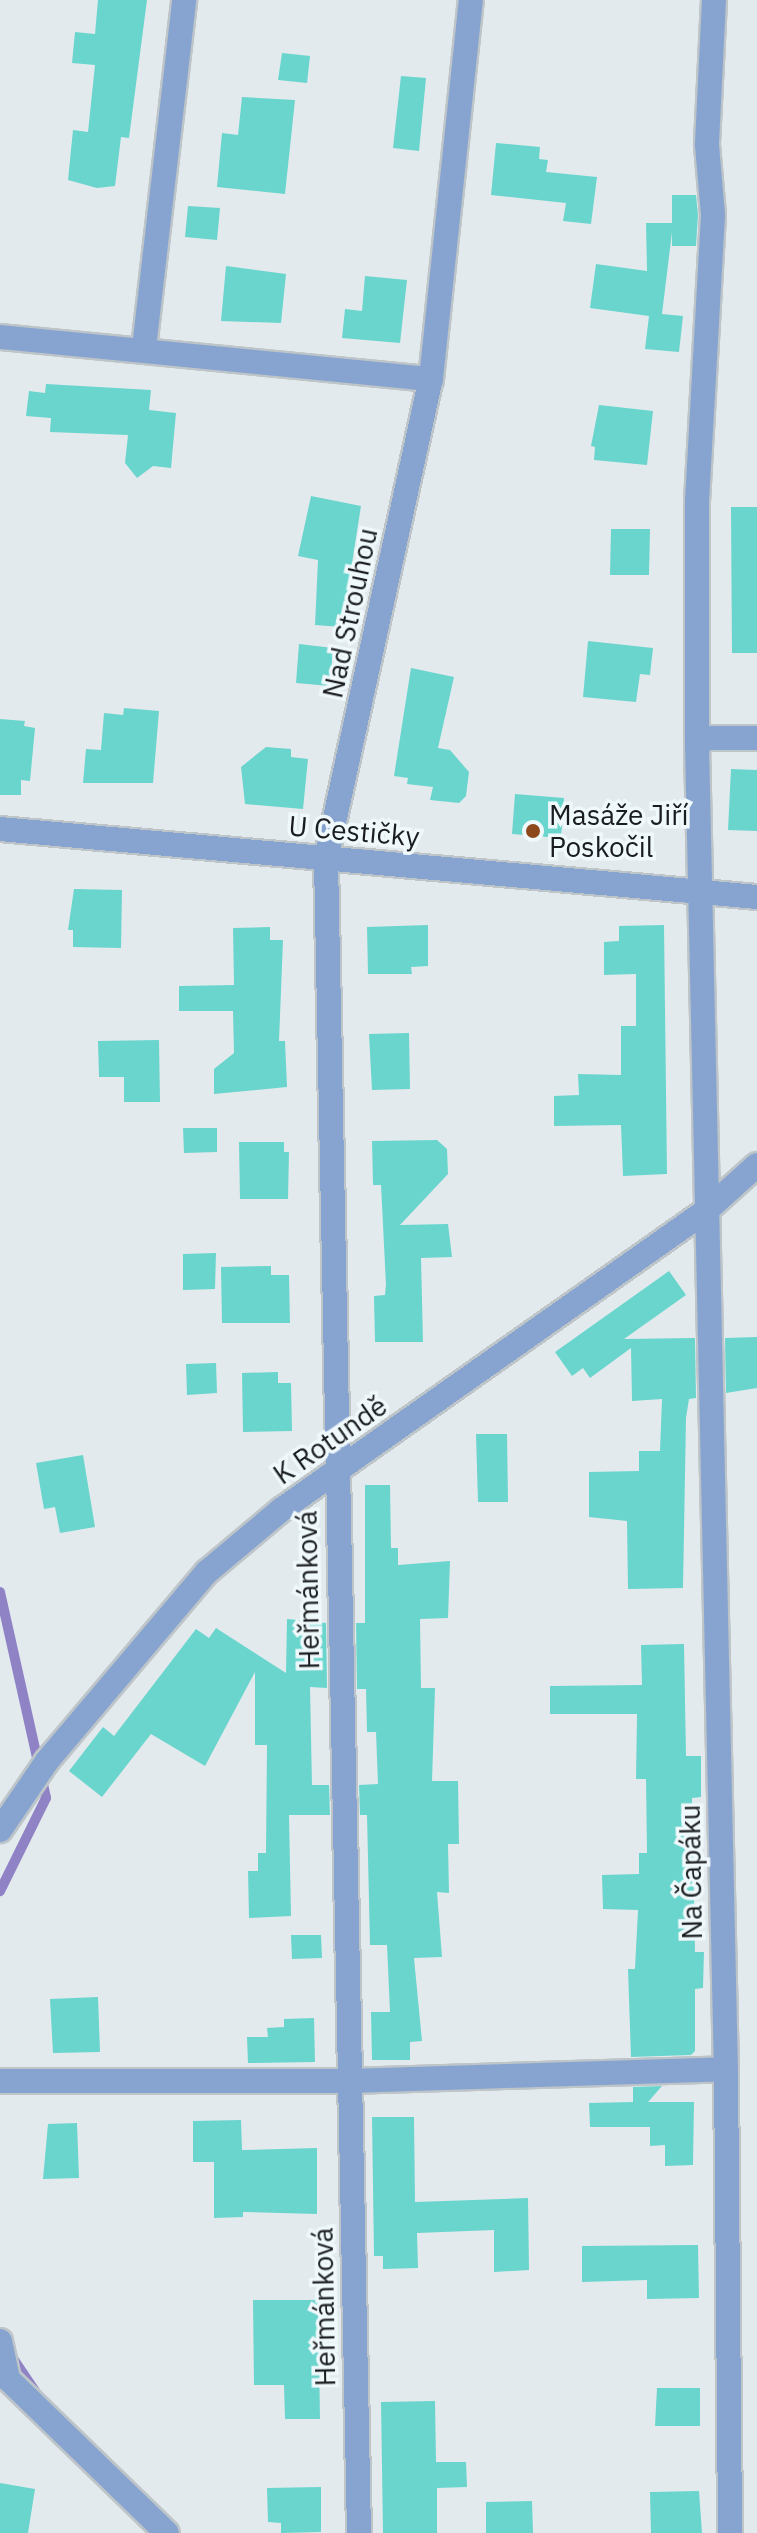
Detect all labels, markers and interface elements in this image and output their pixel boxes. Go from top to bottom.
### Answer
street label: Nad Strouhou [316,525,384,701]
place label: Masáže Jiří Poskočil [549,798,689,864]
street label: U Cestičky [287,809,421,853]
marker: Masáže Jiří Poskočil [524,822,542,840]
street label: K Rotundě [267,1389,393,1491]
street label: Heřmánková [290,1510,326,1670]
street label: Na Čapáku [673,1804,709,1940]
street label: Heřmánková [306,2227,342,2387]

